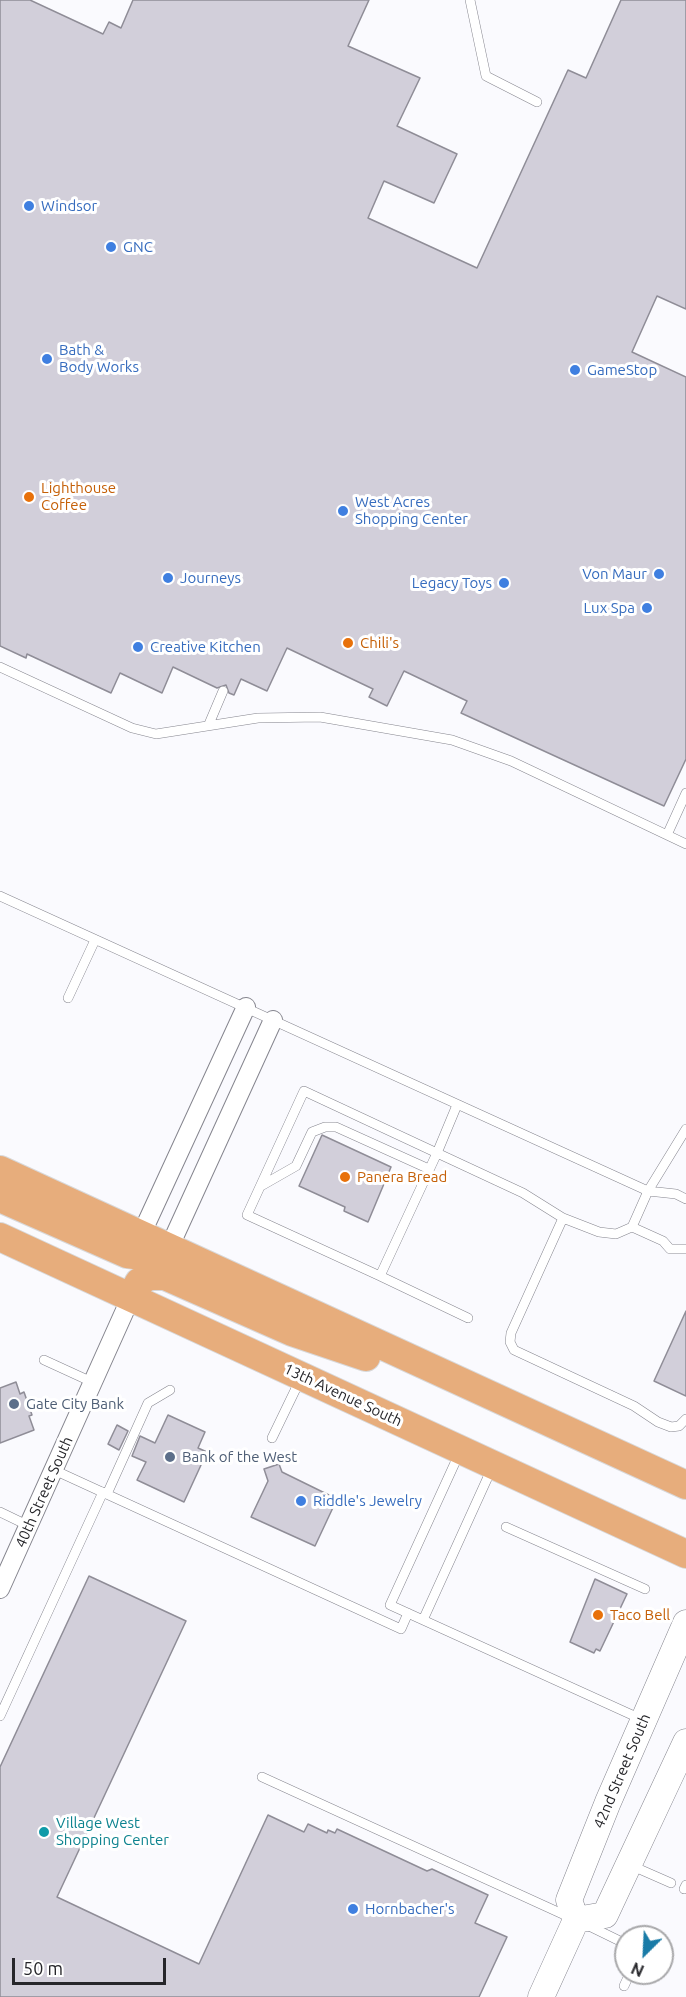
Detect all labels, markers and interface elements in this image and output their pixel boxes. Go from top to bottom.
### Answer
place label: Windsor [41,197,97,215]
marker: Windsor [22,199,36,213]
place label: GNC [123,238,153,256]
marker: GNC [104,240,118,254]
place label: Bath & Body Works [59,341,139,376]
marker: Bath & Body Works [40,352,54,366]
place label: GameStop [587,361,657,379]
marker: GameStop [568,363,582,377]
place label: Lighthouse Coffee [41,479,116,514]
marker: Lighthouse Coffee [22,490,36,504]
place label: West Acres Shopping Center [355,493,468,528]
marker: West Acres Shopping Center [336,504,350,518]
place label: Von Maur [582,565,647,583]
marker: Von Maur [652,567,666,581]
place label: Journeys [180,569,241,587]
marker: Journeys [161,571,175,585]
place label: Legacy Toys [412,574,492,592]
marker: Legacy Toys [497,576,511,590]
place label: Lux Spa [583,599,635,617]
marker: Lux Spa [640,601,654,615]
place label: Chili's [360,634,399,652]
marker: Chili's [341,636,355,650]
place label: Creative Kitchen [150,638,261,656]
marker: Creative Kitchen [131,640,145,654]
place label: Panera Bread [357,1168,447,1186]
marker: Panera Bread [338,1170,352,1184]
street label: 13th Avenue South [281,1360,405,1430]
place label: Gate City Bank [26,1395,124,1413]
marker: Gate City Bank [7,1397,21,1411]
street label: 40th Street South [11,1434,77,1550]
place label: Bank of the West [182,1448,297,1466]
marker: Bank of the West [163,1450,177,1464]
place label: Riddle's Jewelry [313,1492,422,1510]
marker: Riddle's Jewelry [294,1494,308,1508]
place label: Taco Bell [610,1606,670,1624]
marker: Taco Bell [591,1608,605,1622]
street label: 42nd Street South [590,1711,654,1831]
place label: Village West Shopping Center [56,1814,169,1849]
marker: Village West Shopping Center [37,1825,51,1839]
place label: Hornbacher's [365,1900,455,1918]
marker: Hornbacher's [346,1902,360,1916]
north arrow [614,1925,674,1985]
scale bar [15,1946,170,1984]
text: 50 m [23,1958,63,1978]
text: N [628,1959,647,1980]

